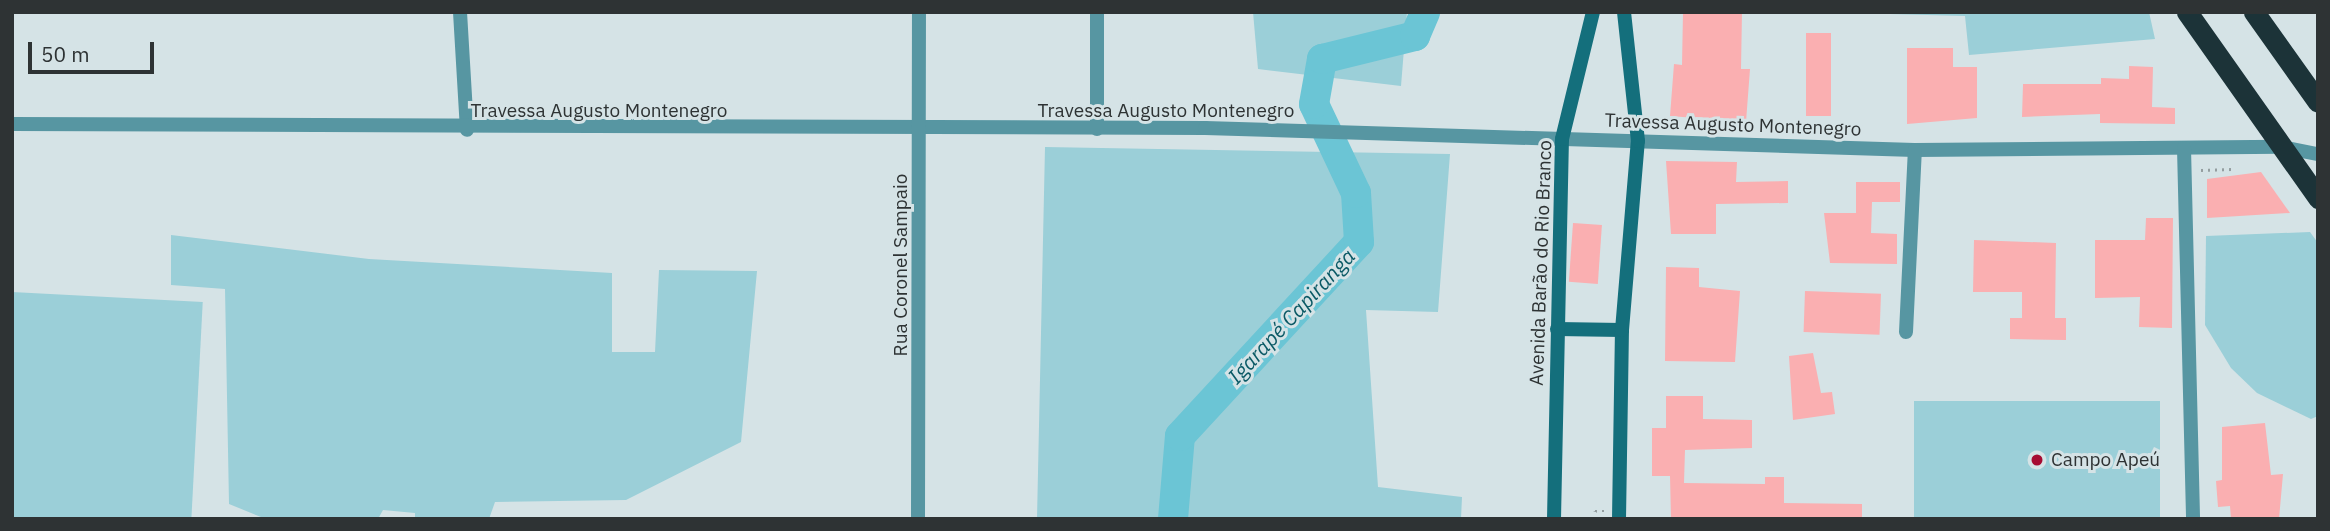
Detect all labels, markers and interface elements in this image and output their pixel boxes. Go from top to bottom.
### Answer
scale bar [32,28,158,72]
text: 50 m [41,40,90,68]
street label: Travessa Augusto Montenegro [471,100,727,122]
street label: Travessa Augusto Montenegro [1038,100,1294,122]
street label: Travessa Augusto Montenegro [1604,109,1862,141]
street label: Avenida Barão do Rio Branco [1525,140,1557,386]
street label: Rua Coronel Sampaio [890,174,912,356]
water label: Igarapé Capiranga [1222,243,1360,389]
place label: Campo Apeú [2051,449,2160,471]
marker: Campo Apeú [2029,452,2045,468]

